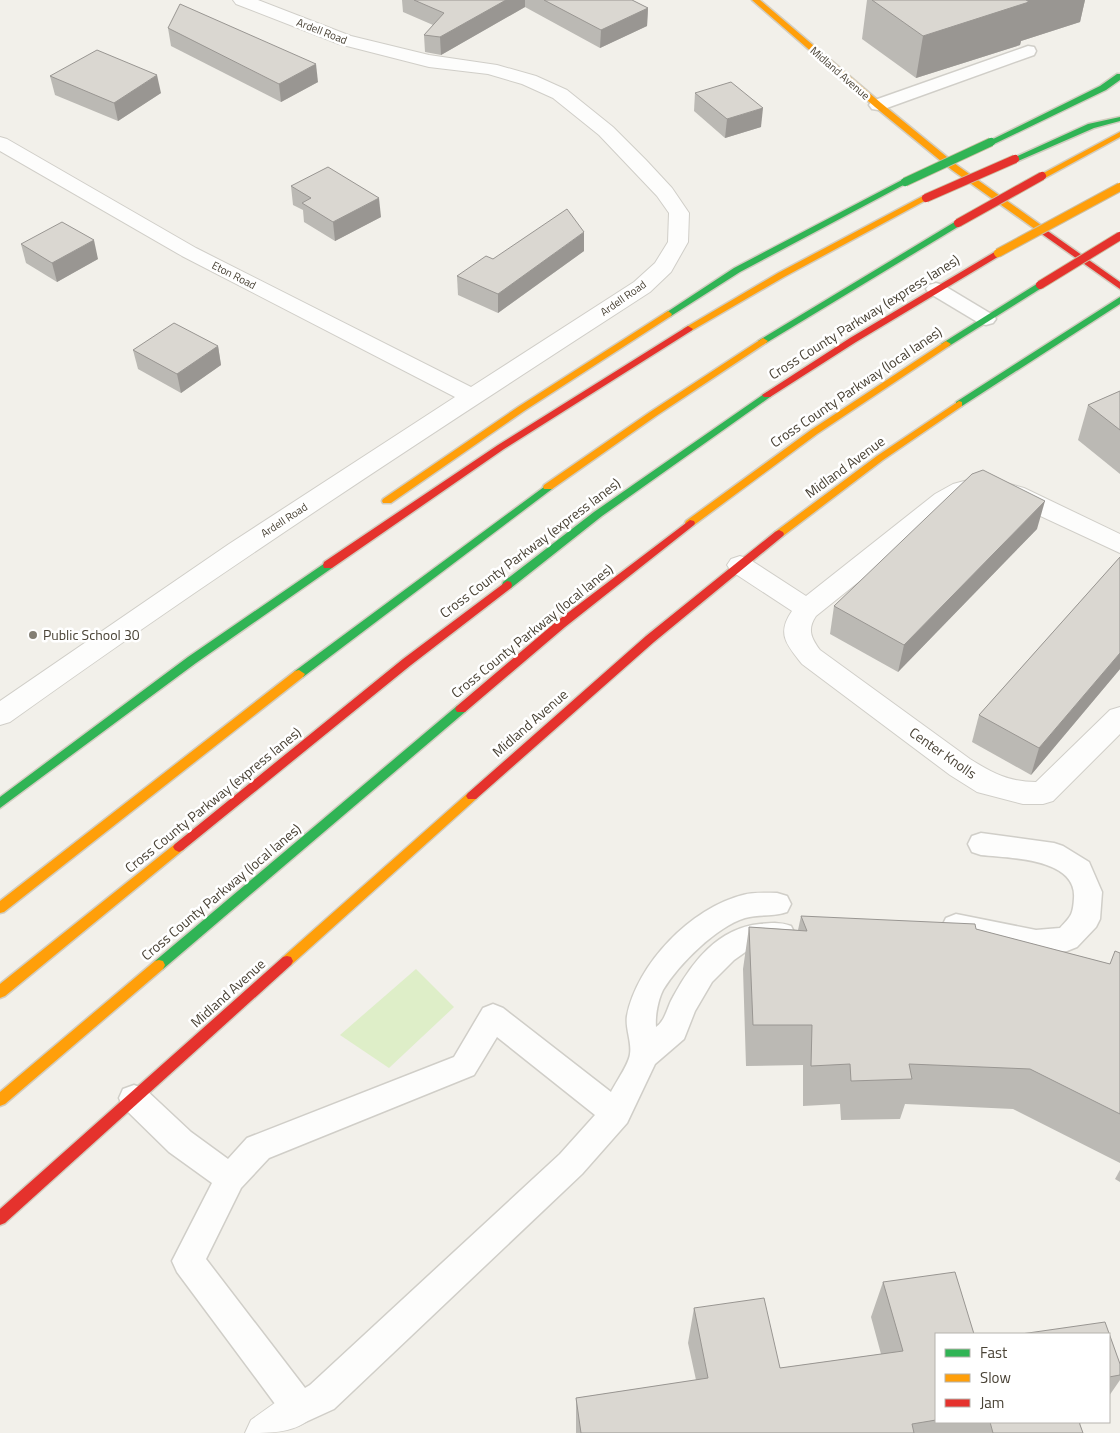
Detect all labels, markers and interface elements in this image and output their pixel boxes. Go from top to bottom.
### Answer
street label: Ardell Road [294,14,350,48]
street label: Midland Avenue [807,43,874,104]
street label: Cross County Parkway (express lanes) [764,249,963,384]
street label: Eton Road [209,257,259,293]
street label: Ardell Road [597,276,649,320]
street label: Cross County Parkway (local lanes) [766,321,946,452]
street label: Midland Avenue [800,430,889,503]
street label: Cross County Parkway (express lanes) [435,473,624,623]
street label: Ardell Road [257,499,311,541]
street label: Cross County Parkway (local lanes) [446,559,617,703]
place label: Public School 30 [43,624,140,645]
marker: Public School 30 [27,629,39,641]
street label: Midland Avenue [487,684,572,761]
street label: Cross County Parkway (express lanes) [120,722,305,877]
street label: Center Knolls [905,722,981,783]
street label: Cross County Parkway (local lanes) [136,818,305,965]
street label: Midland Avenue [186,953,270,1032]
legend [935,1333,1110,1423]
text: Fast [980,1341,1008,1364]
text: Slow [980,1366,1011,1389]
text: Jam [980,1391,1004,1414]

